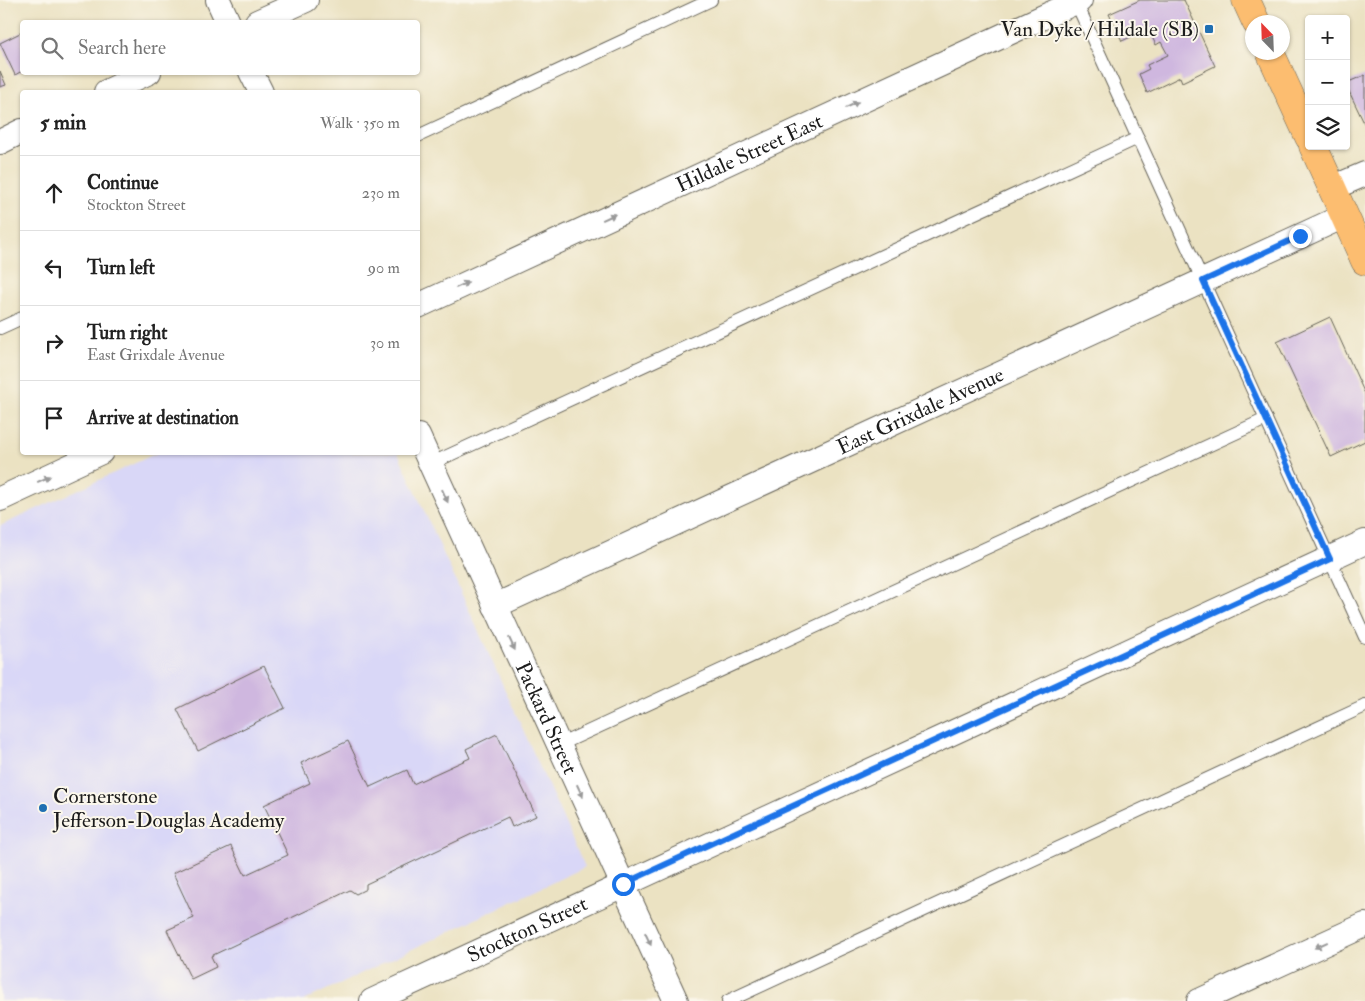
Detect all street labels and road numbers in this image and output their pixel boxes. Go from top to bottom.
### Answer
street label: Hildale Street East [672,107,827,198]
street label: East Grixdale Avenue [833,361,1008,461]
street label: Packard Street [509,658,584,779]
street label: Stockton Street [463,890,592,969]

